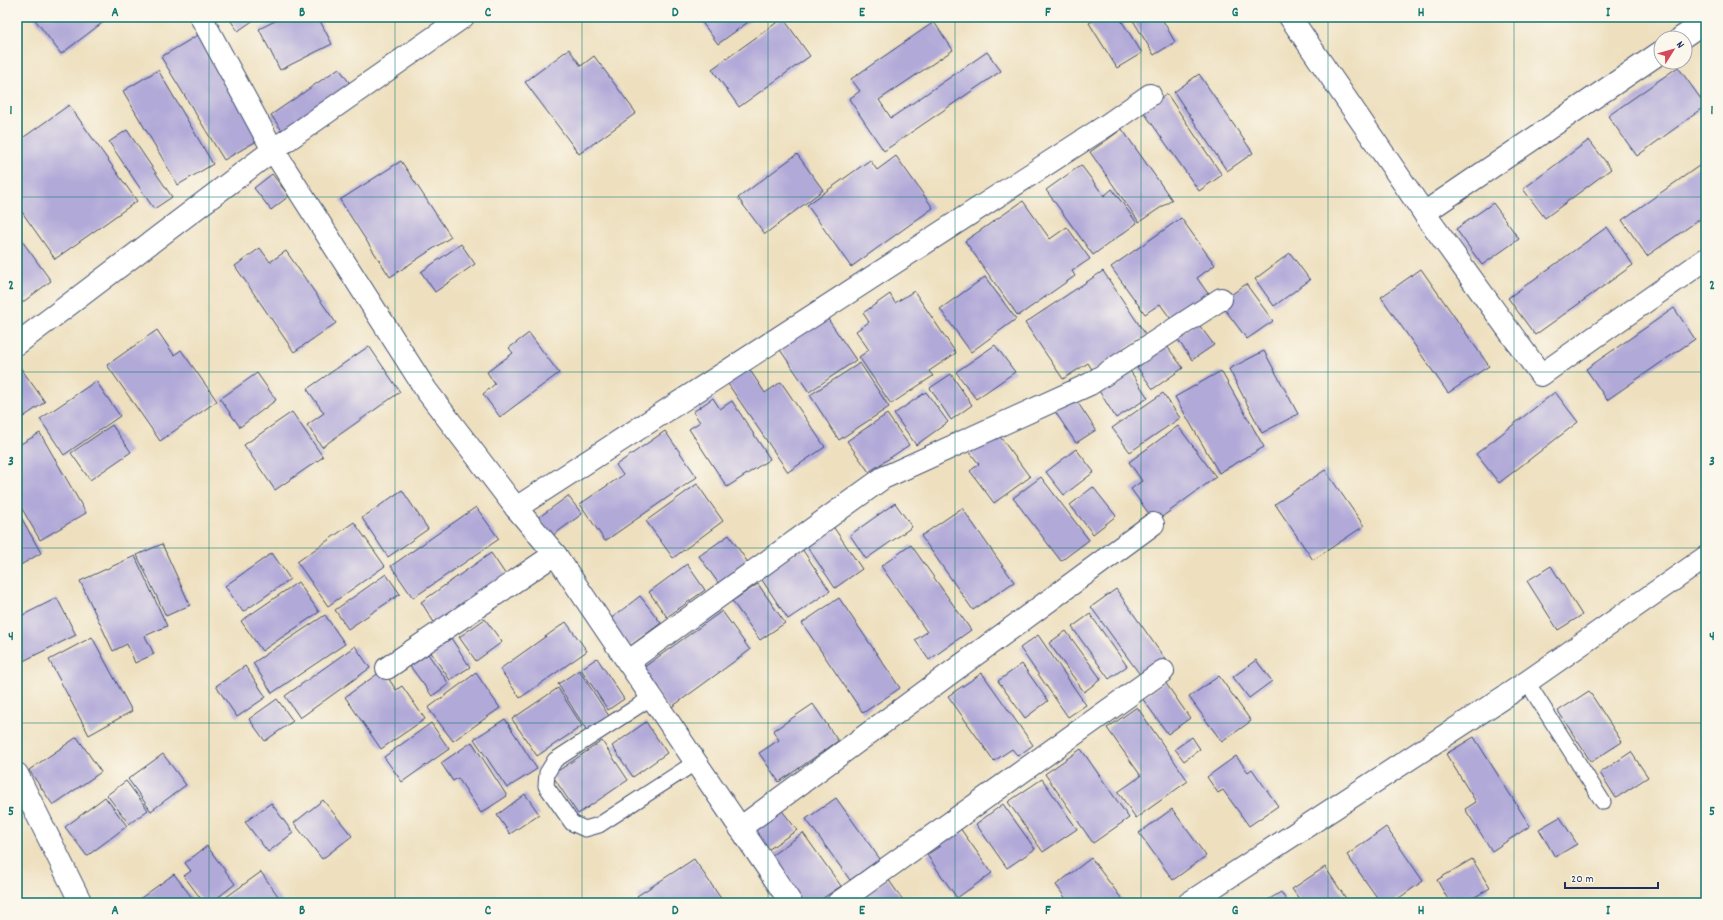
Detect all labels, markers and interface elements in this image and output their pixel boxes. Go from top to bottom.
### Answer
text: A [111,4,119,23]
text: B [299,4,305,23]
text: C [485,4,492,23]
text: D [672,4,679,23]
text: E [859,4,866,23]
text: F [1045,4,1051,23]
text: G [1232,4,1239,23]
text: H [1418,4,1425,23]
text: I [1606,4,1611,23]
north arrow [1653,30,1693,70]
text: N [1671,38,1688,53]
text: 1 [10,102,13,121]
text: 1 [1711,102,1714,121]
text: 2 [8,277,14,296]
text: 2 [1709,277,1715,296]
text: 3 [8,453,14,472]
text: 3 [1709,453,1715,472]
text: 4 [8,628,14,647]
text: 4 [1709,628,1715,647]
text: 5 [8,803,14,822]
text: 5 [1709,803,1715,822]
scale bar [1565,864,1658,890]
text: 20 m [1571,871,1594,888]
text: A [111,902,119,920]
text: B [299,902,305,920]
text: C [485,902,492,920]
text: D [672,902,679,920]
text: E [859,902,866,920]
text: F [1045,902,1051,920]
text: G [1232,902,1239,920]
text: H [1418,902,1425,920]
text: I [1606,902,1611,920]

